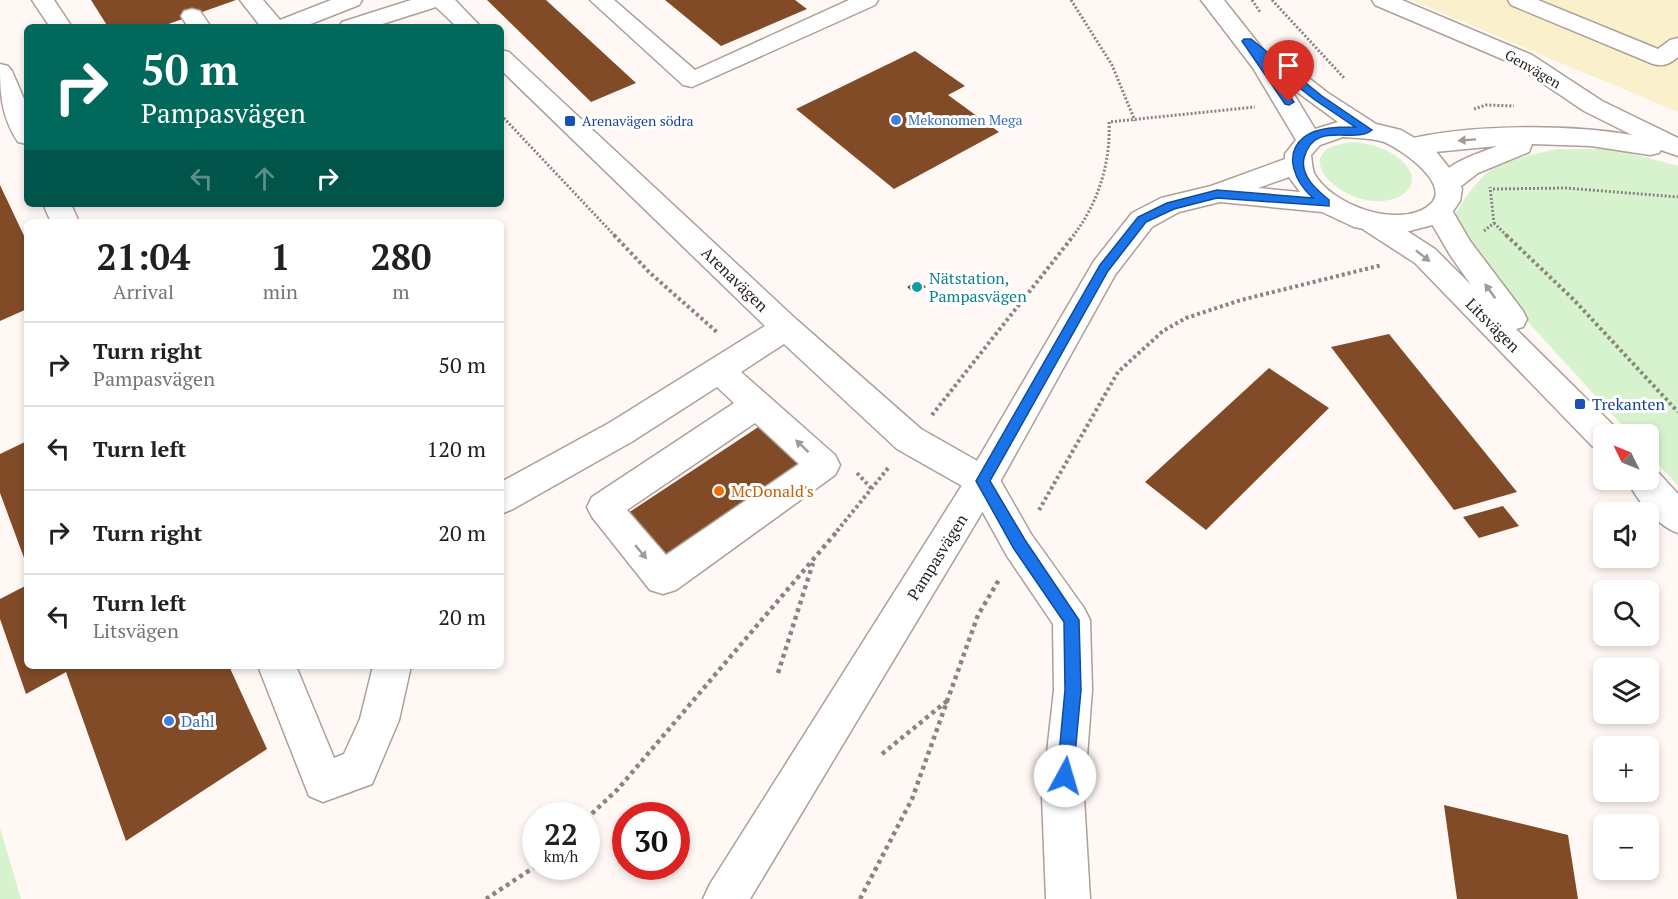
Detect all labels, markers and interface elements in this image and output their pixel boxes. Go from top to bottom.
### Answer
pin [1263,40,1314,102]
text: 50 m [141,41,239,97]
street label: Genvägen [1502,45,1565,93]
icon: right [42,48,120,126]
icon: arrive [1272,49,1305,82]
text: Pampasvägen [141,95,306,131]
place label: Mekonomen Mega [908,110,1023,129]
place label: Arenavägen södra [582,111,694,130]
marker: Mekonomen Mega [889,113,903,127]
marker: Arenavägen södra [563,114,577,128]
one-way arrow [1457,136,1476,145]
icon: left [185,162,218,195]
icon: ahead [248,162,281,195]
icon: right [311,162,344,195]
text: 21:04 [97,233,190,280]
text: 1 [270,233,291,280]
text: 280 [370,233,431,280]
street label: Arenavägen [697,242,774,317]
one-way arrow [1415,249,1430,261]
place label: Nätstation, Pampasvägen [929,267,1027,307]
text: Arrival [113,278,174,305]
text: min [263,278,298,305]
text: m [392,278,410,305]
marker: Nätstation, Pampasvägen [910,280,924,294]
one-way arrow [1484,283,1496,299]
street label: Litsvägen [1461,293,1525,357]
text: Turn right [93,336,202,365]
icon: right [42,348,75,381]
text: 50 m [438,350,486,379]
text: Pampasvägen [93,365,215,392]
place label: Trekanten [1592,393,1665,415]
marker: Trekanten [1573,397,1587,411]
north arrow [1593,424,1659,490]
map controls [1593,424,1659,880]
icon: left [42,432,75,465]
text: Turn left [93,434,186,463]
text: 120 m [426,434,486,463]
one-way arrow [794,439,809,453]
place label: McDonald's [731,480,814,502]
marker: McDonald's [712,484,726,498]
button: sound [1593,502,1659,568]
street label: Pampasvägen [902,509,972,604]
icon: right [42,516,75,549]
text: Turn right [93,518,202,547]
text: 20 m [438,518,486,547]
one-way arrow [634,544,647,559]
button: search [1593,580,1659,646]
text: Turn left [93,588,186,617]
icon: left [42,600,75,633]
text: 20 m [438,602,486,631]
text: Litsvägen [93,617,179,644]
button: layers [1593,658,1659,724]
place label: Dahl [181,710,215,732]
marker: Dahl [162,714,176,728]
button: + [1593,736,1659,802]
position arrow [1033,744,1097,808]
speed limit sign: 30 [612,802,690,880]
text: 22 [544,814,578,854]
button: − [1593,814,1659,880]
text: km/h [544,846,578,866]

